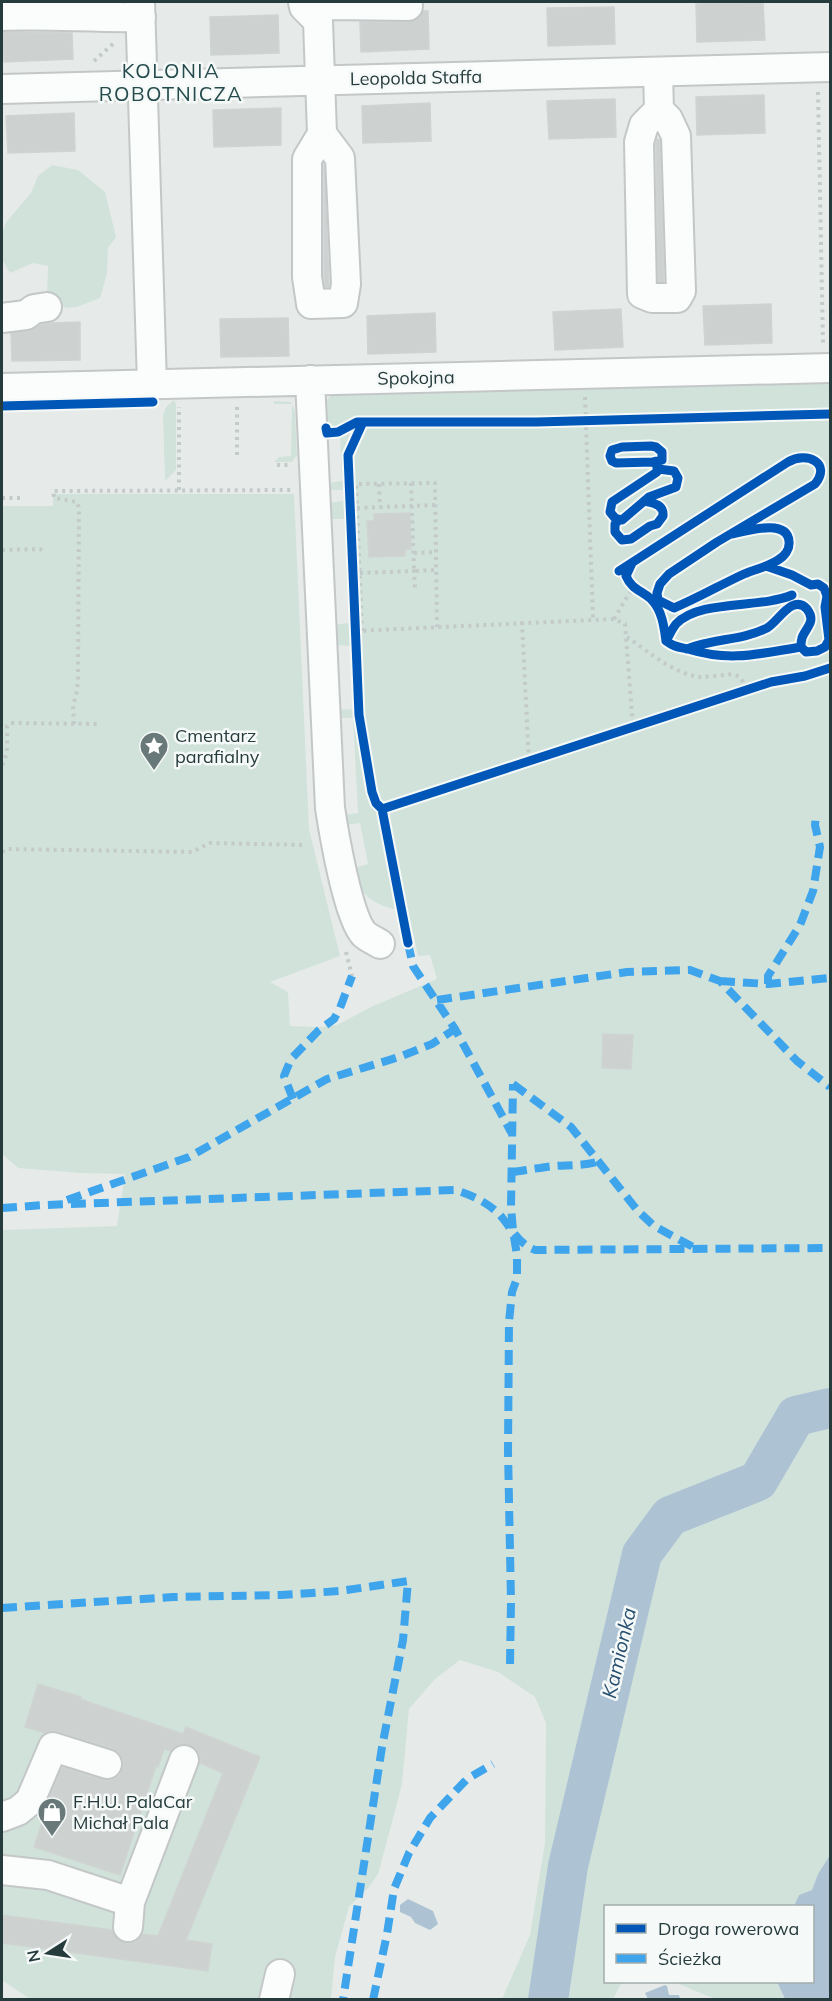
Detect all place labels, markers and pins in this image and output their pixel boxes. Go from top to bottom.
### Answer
place label: Cmentarz parafialny [175,724,260,768]
place icon: Cmentarz parafialny [138,730,170,772]
place label: F.H.U. PalaCar Michał Pala [73,1790,193,1834]
shop icon: F.H.U. PalaCar Michał Pala [36,1796,68,1838]

